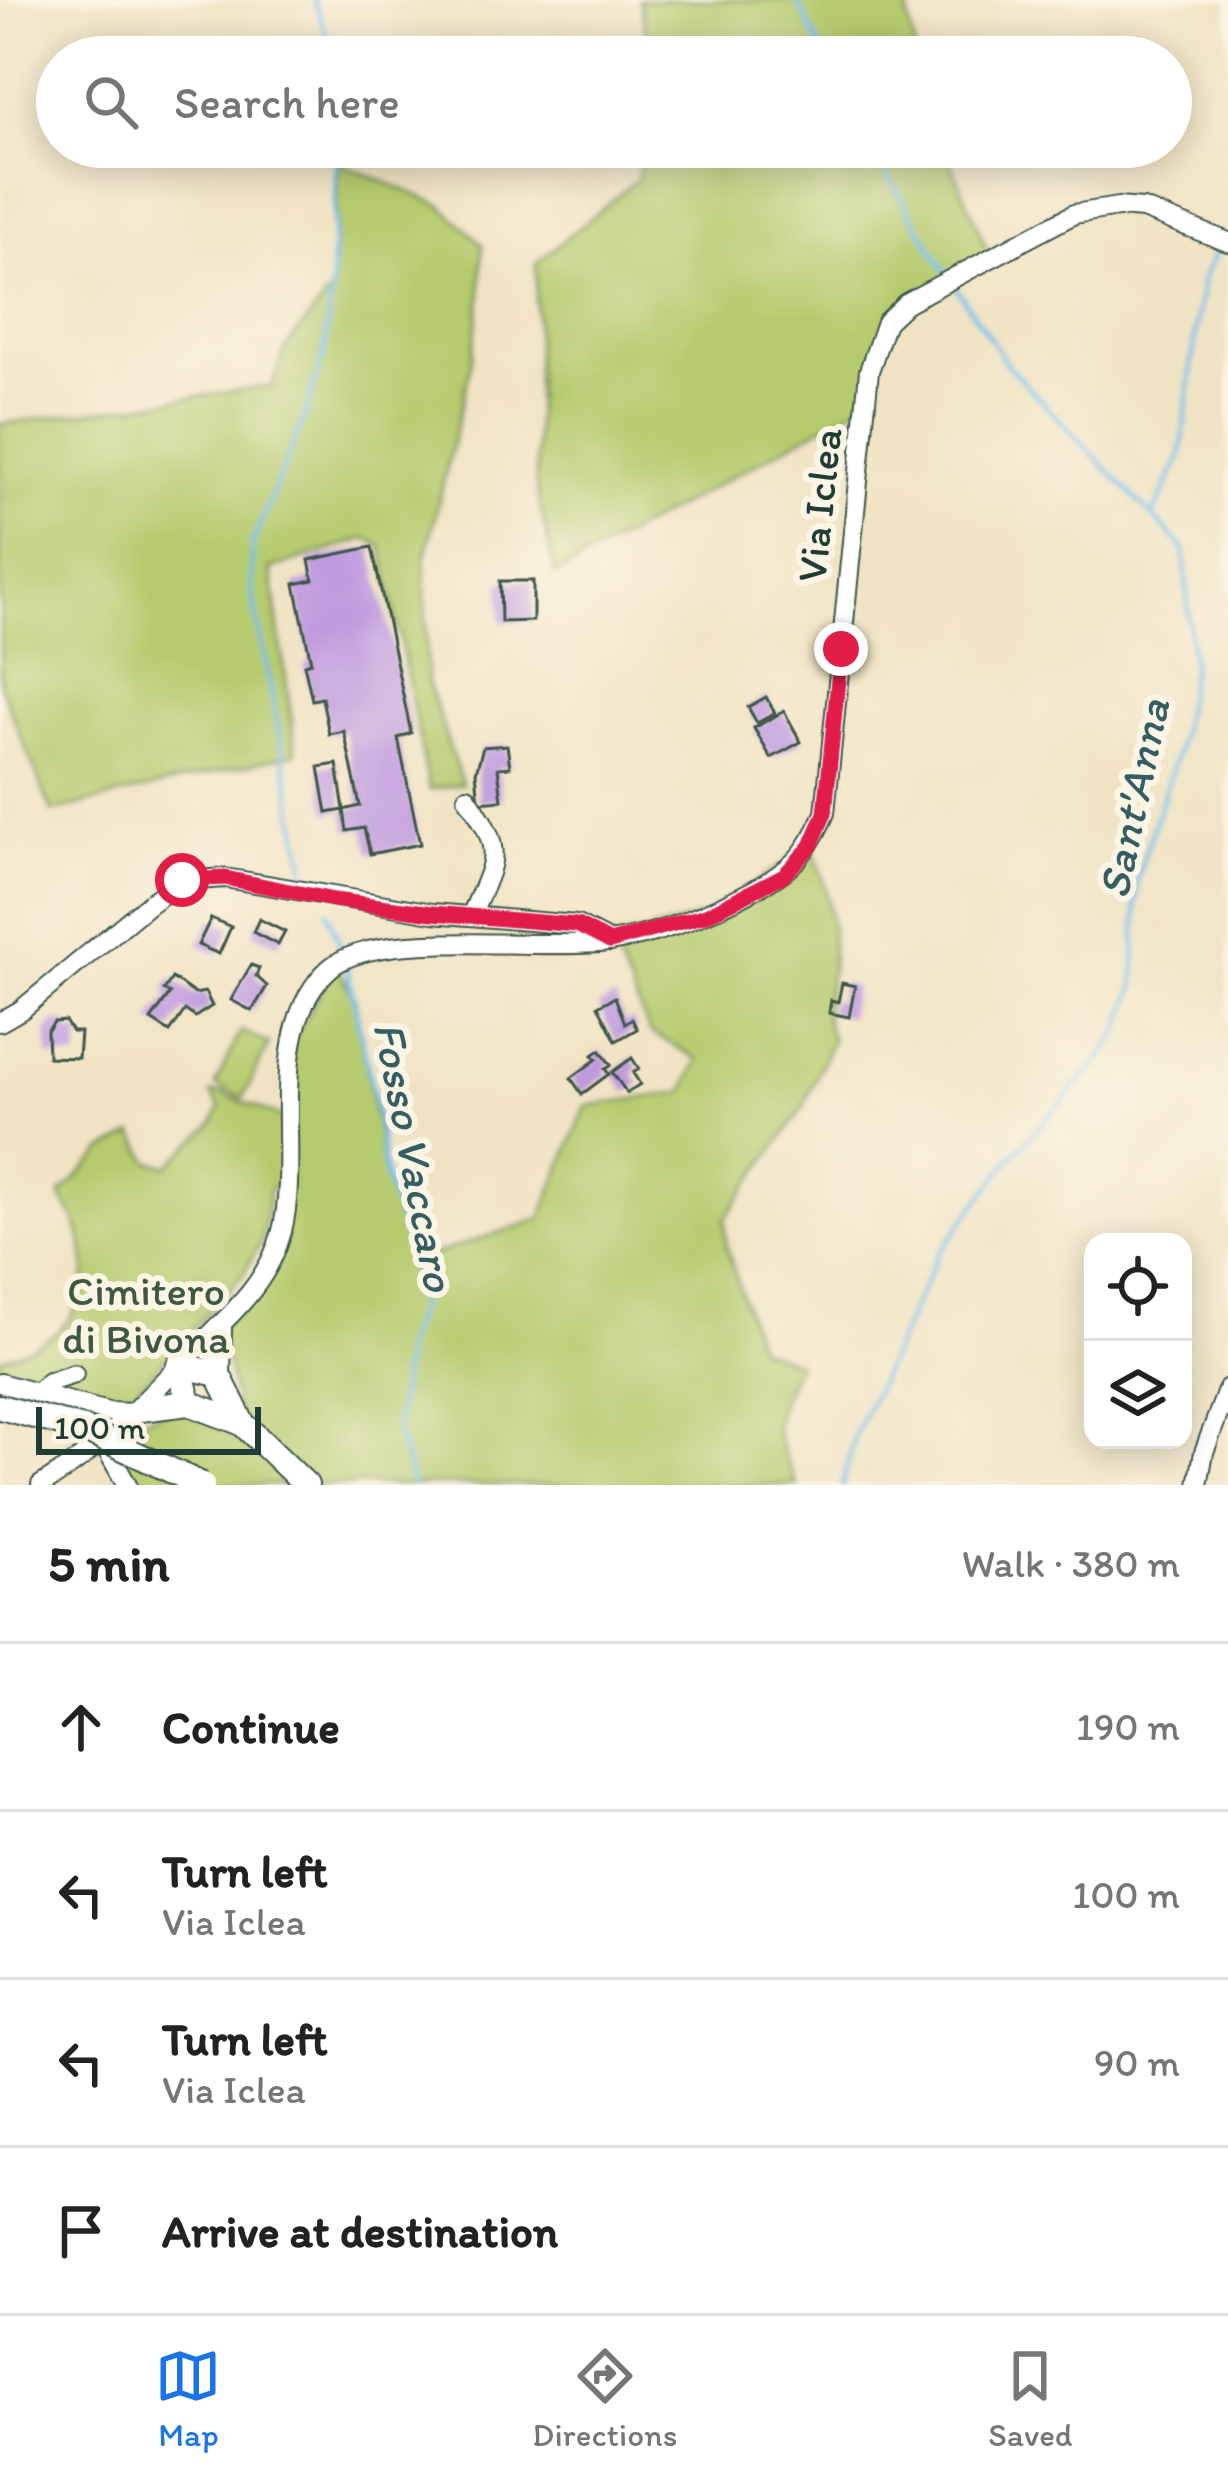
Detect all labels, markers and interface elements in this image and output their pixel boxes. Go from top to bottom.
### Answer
search box [36,36,1192,168]
icon: search [78,69,144,135]
text: Search here [174,75,400,129]
street label: Via Iclea [786,425,852,585]
route end [814,622,868,676]
water label: Sant'Anna [1086,693,1181,903]
route start [155,853,209,907]
water label: Fosso Vaccaro [362,1017,468,1296]
map controls [1084,1233,1192,1449]
button: locate [1084,1233,1192,1341]
park label: Cimitero di Bivona [62,1265,230,1364]
button: layers [1084,1341,1192,1449]
scale bar [36,1401,261,1454]
text: 100 m [54,1408,145,1447]
text: 5 min [48,1533,169,1594]
text: Walk · 380 m [962,1540,1180,1587]
icon: ahead [48,1694,114,1760]
text: Continue [162,1700,340,1754]
text: 190 m [1076,1703,1180,1750]
text: Turn left [162,1844,328,1898]
icon: left [48,1862,114,1928]
text: 100 m [1072,1871,1180,1918]
text: Via Iclea [162,1898,306,1945]
text: Turn left [162,2012,328,2066]
icon: left [48,2030,114,2096]
text: 90 m [1094,2039,1180,2086]
text: Via Iclea [162,2066,306,2113]
icon: arrive [48,2198,114,2264]
text: Arrive at destination [162,2204,558,2258]
tab: Map [155,2343,221,2454]
tab: Directions [532,2343,677,2454]
tab: Saved [988,2343,1073,2454]

